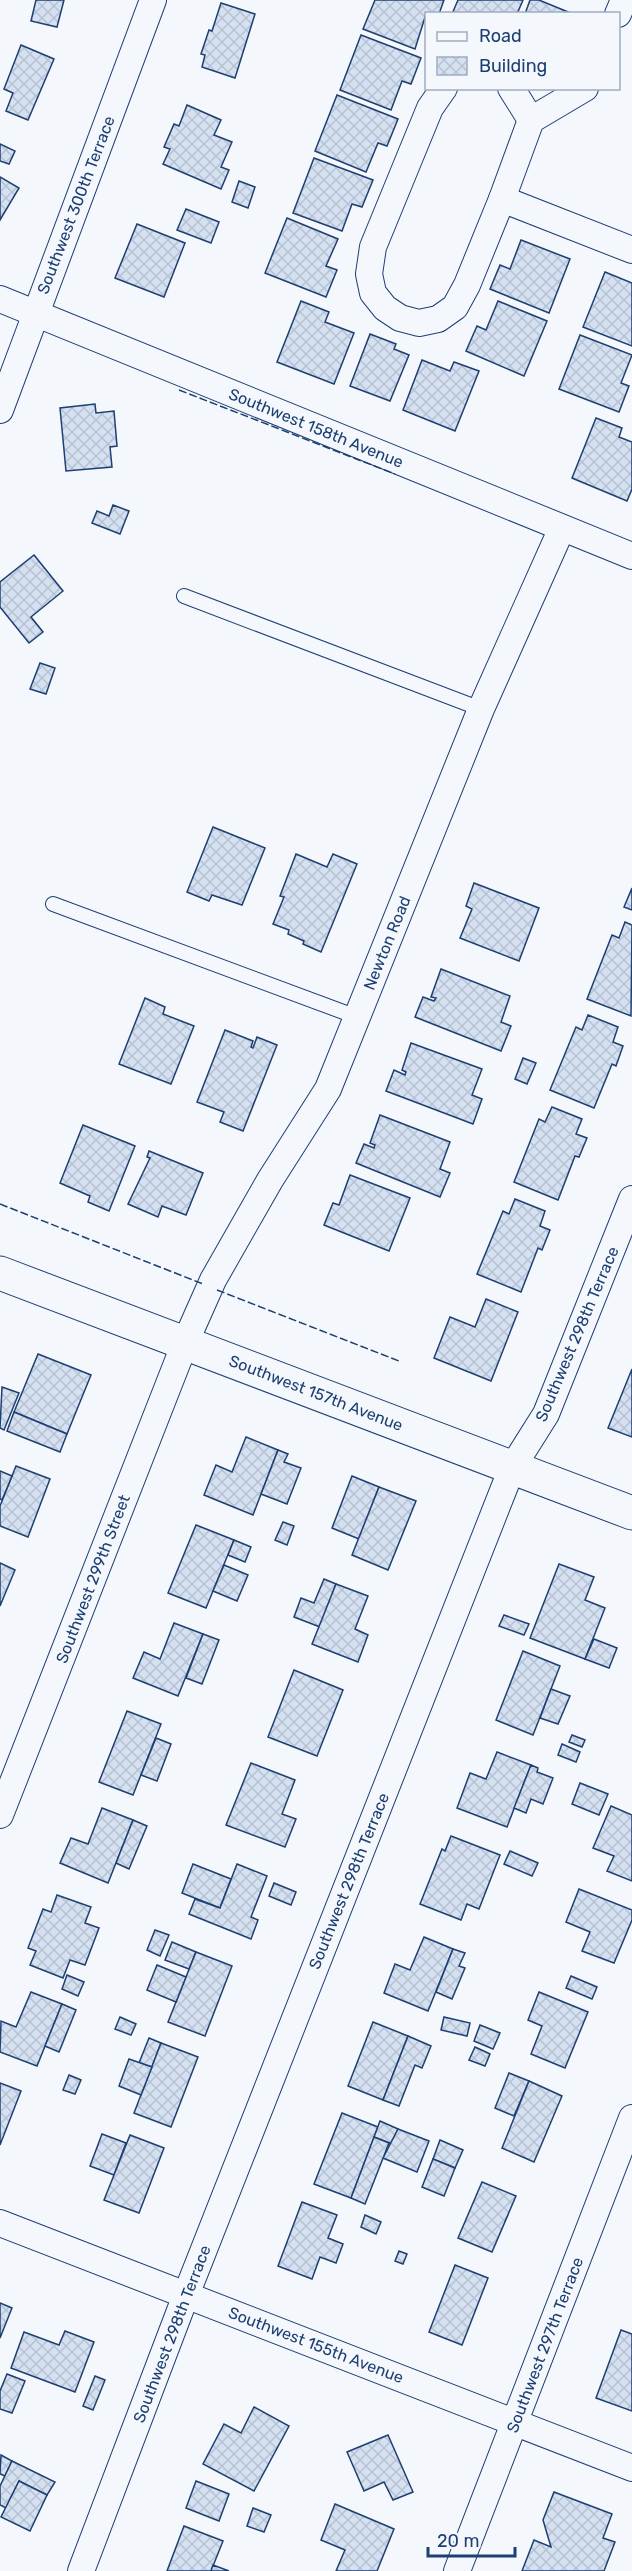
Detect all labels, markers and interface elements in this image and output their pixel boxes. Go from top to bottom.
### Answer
legend [425,12,620,90]
text: Road [479,25,522,47]
text: Building [479,55,547,77]
street label: Southwest 300th Terrace [33,113,119,297]
street label: Southwest 158th Avenue [226,384,406,472]
street label: Newton Road [360,893,414,993]
street label: Southwest 298th Terrace [531,1244,623,1424]
street label: Southwest 157th Avenue [226,1351,406,1435]
street label: Southwest 299th Street [52,1492,134,1666]
street label: Southwest 298th Terrace [305,1790,393,1972]
street label: Southwest 298th Terrace [129,2243,215,2425]
street label: Southwest 297th Terrace [503,2255,587,2435]
street label: Southwest 155th Avenue [226,2303,406,2387]
scale bar [428,2520,515,2558]
text: 20 m [437,2530,479,2552]

